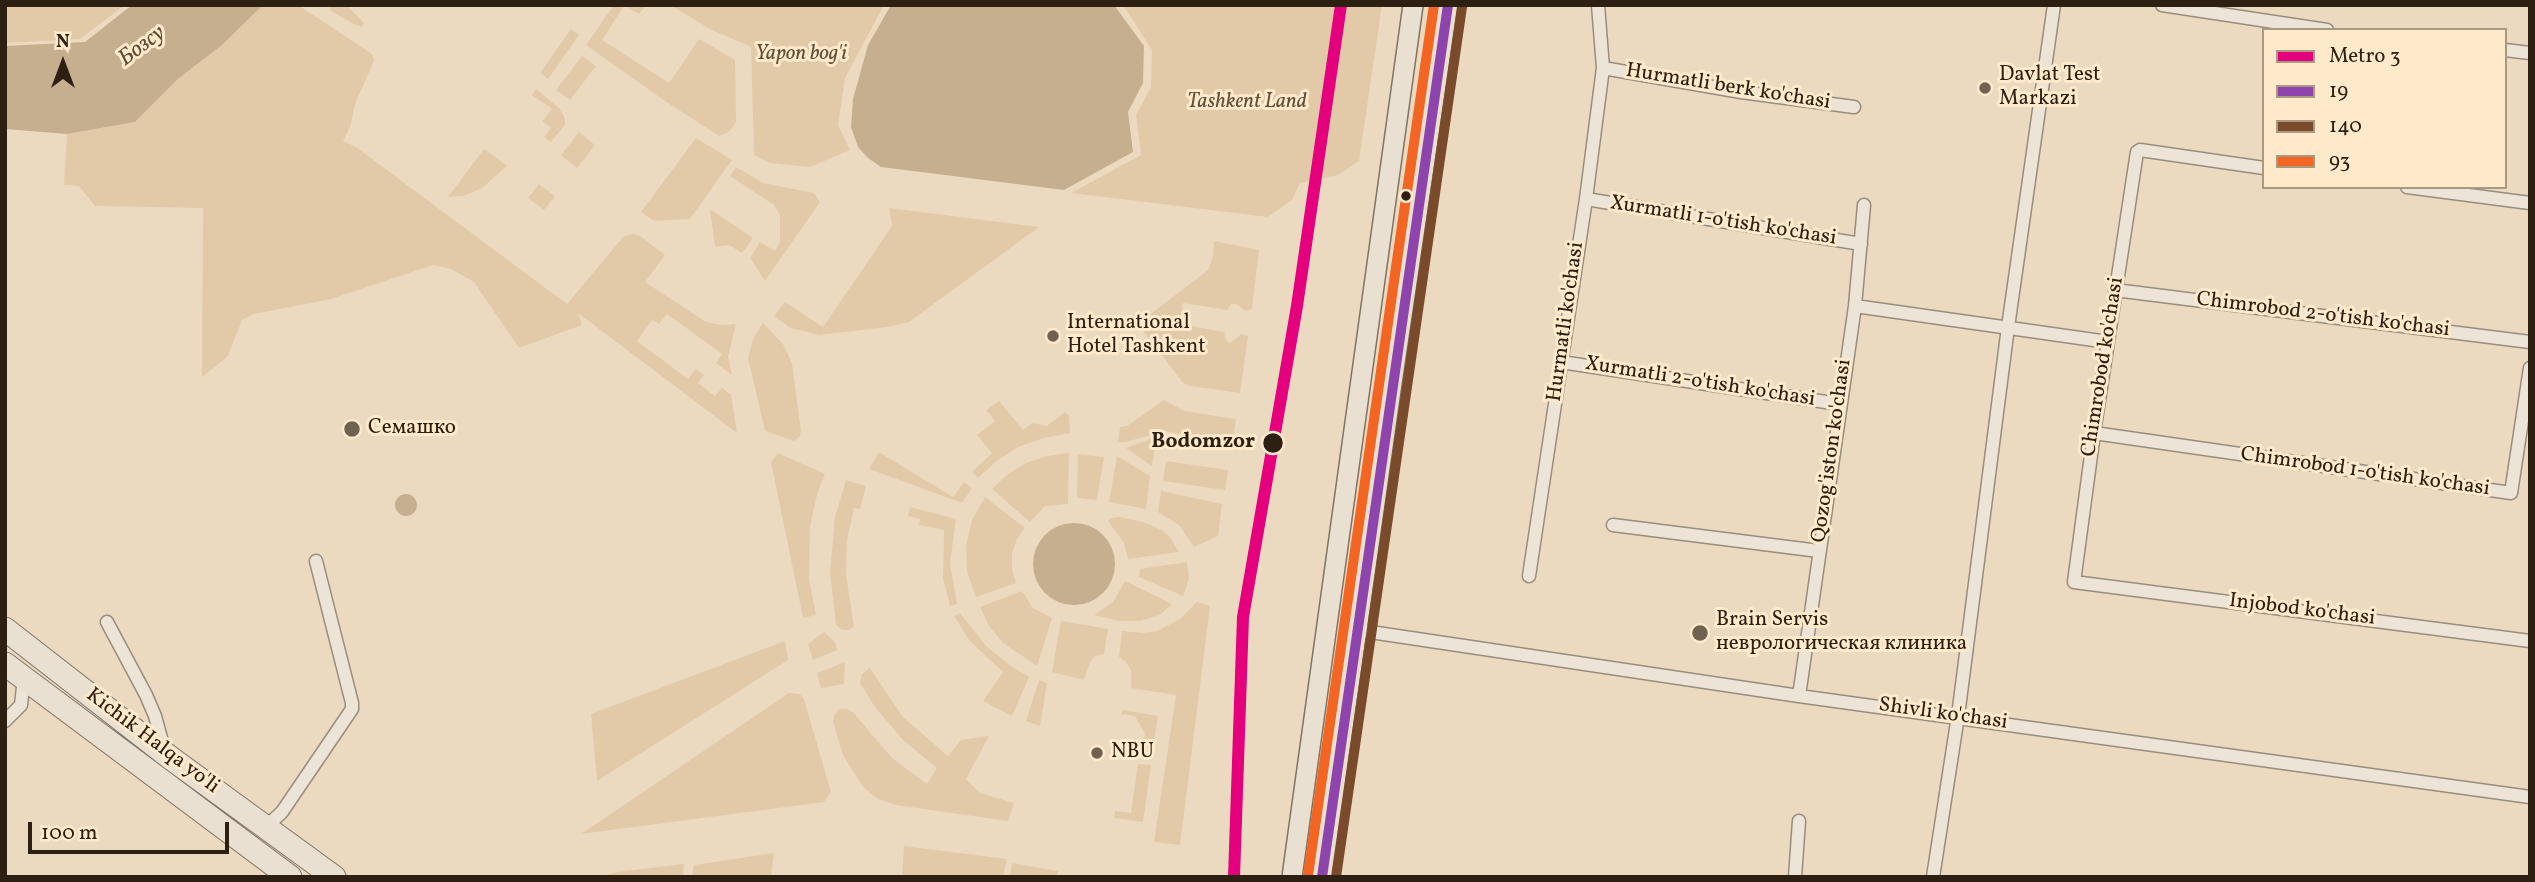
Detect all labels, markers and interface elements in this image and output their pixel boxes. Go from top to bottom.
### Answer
water label: Бозсу [114,20,172,74]
north arrow [28,28,98,98]
legend [2262,28,2507,189]
text: N [56,29,70,55]
park label: Yapon bog'i [755,42,847,68]
text: Metro 3 [2329,42,2400,71]
street label: Hurmatli berk ko'chasi [1624,59,1832,117]
place label: Davlat Test Markazi [1999,63,2100,113]
text: 19 [2329,77,2348,106]
marker: Davlat Test Markazi [1977,80,1993,96]
park label: Tashkent Land [1187,90,1307,116]
text: 140 [2329,112,2362,141]
text: 93 [2329,147,2350,176]
unlabelled marker [1399,189,1413,203]
street label: Xurmatli 1-o'tish ko'chasi [1608,192,1838,252]
street label: Hurmatli ko'chasi [1543,240,1591,404]
street label: Chimrobod ko'chasi [2077,275,2131,459]
street label: Chimrobod 2-o'tish ko'chasi [2195,288,2451,344]
place label: International Hotel Tashkent [1067,311,1206,361]
marker: International Hotel Tashkent [1045,328,1061,344]
street label: Xurmatli 2-o'tish ko'chasi [1583,352,1817,414]
street label: Qozog'iston ko'chasi [1808,358,1858,544]
place label: Семашко [368,416,456,442]
marker: Семашко [342,419,362,439]
place label: Bodomzor [1151,430,1255,456]
marker: Bodomzor [1261,431,1285,455]
street label: Chimrobod 1-o'tish ko'chasi [2239,443,2491,503]
street label: Injobod ko'chasi [2227,590,2377,632]
place label: Brain Servis неврологическая клиника [1716,608,1967,658]
marker: Brain Servis неврологическая клиника [1690,623,1710,643]
street label: Kichik Halqa yo'li [80,684,224,800]
street label: Shivli ko'chasi [1877,693,2009,737]
place label: NBU [1111,740,1154,766]
marker: NBU [1089,745,1105,761]
scale bar [32,808,233,852]
text: 100 m [41,819,98,848]

